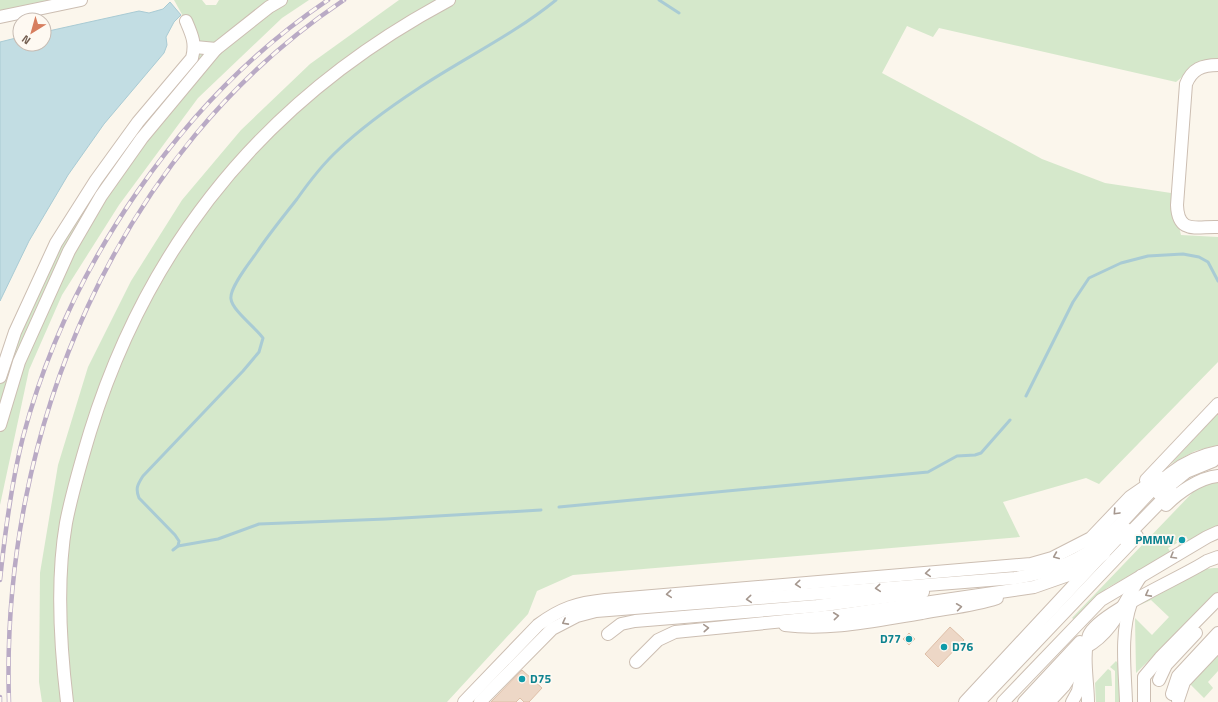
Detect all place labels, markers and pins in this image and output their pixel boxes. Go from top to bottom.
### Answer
place label: PMMW [1135,530,1174,549]
marker: PMMW [1177,535,1187,545]
place label: D77 [880,629,901,648]
marker: D77 [904,634,914,644]
place label: D76 [952,637,973,656]
marker: D76 [939,642,949,652]
place label: D75 [530,669,551,688]
marker: D75 [517,674,527,684]

